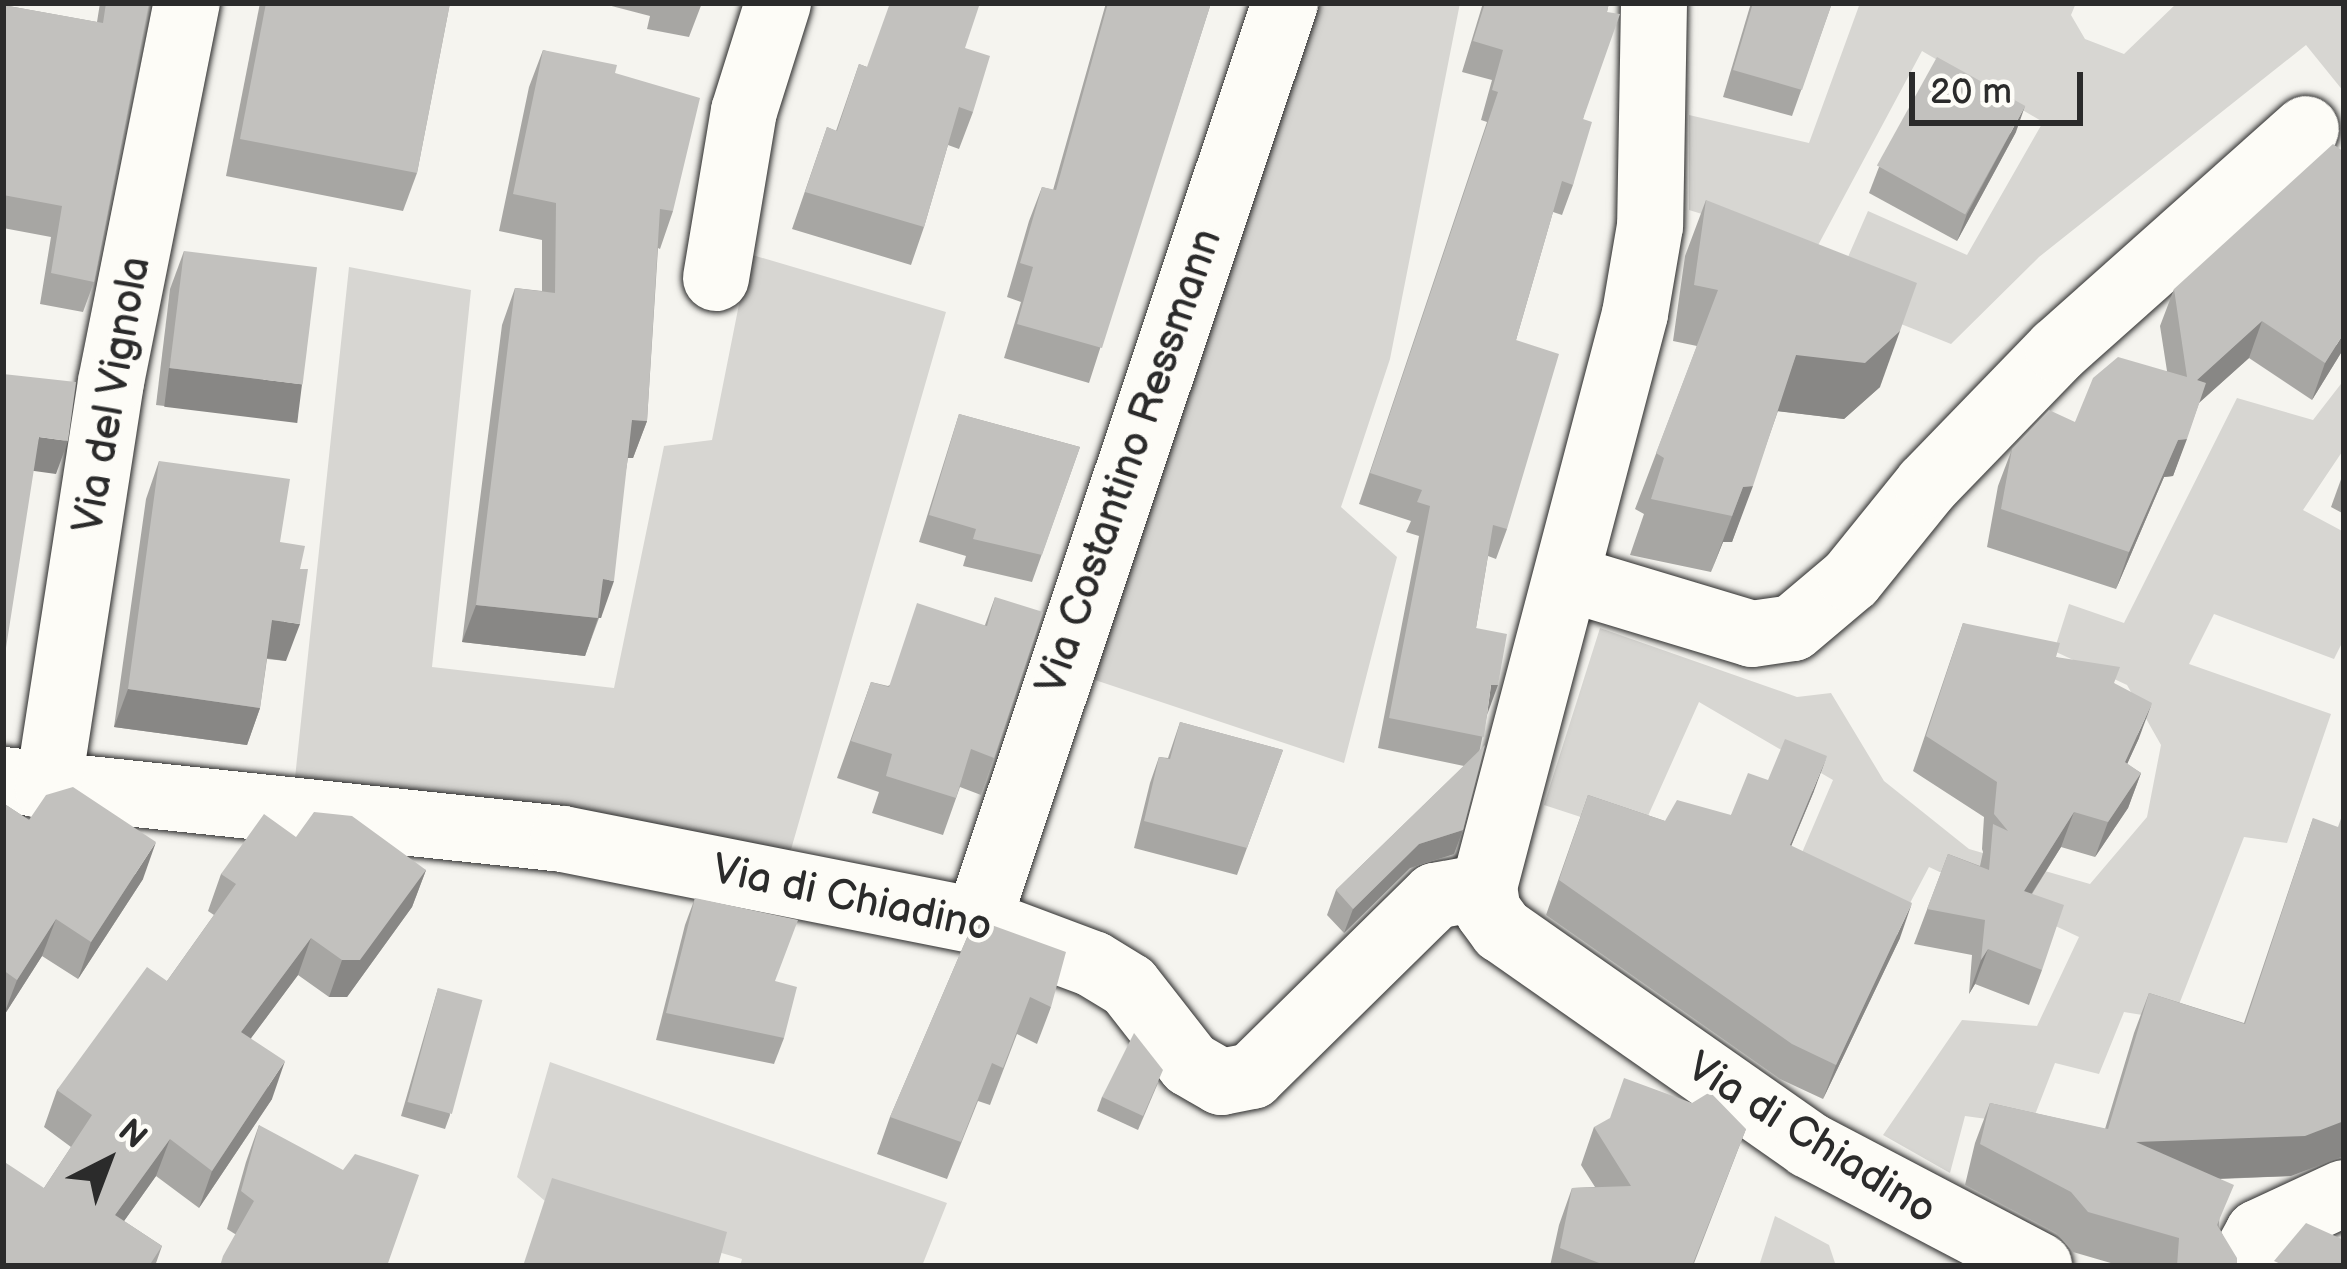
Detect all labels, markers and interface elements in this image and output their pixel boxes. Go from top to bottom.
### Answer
scale bar [1915,48,2089,122]
text: 20 m [1930,71,2012,114]
street label: Via Costantino Ressmann [1027,223,1233,701]
street label: Via del Vignola [64,252,162,538]
street label: Via di Chiadino [708,845,996,953]
street label: Via di Chiadino [1677,1042,1945,1236]
north arrow [48,1101,168,1221]
text: N [109,1111,155,1157]

